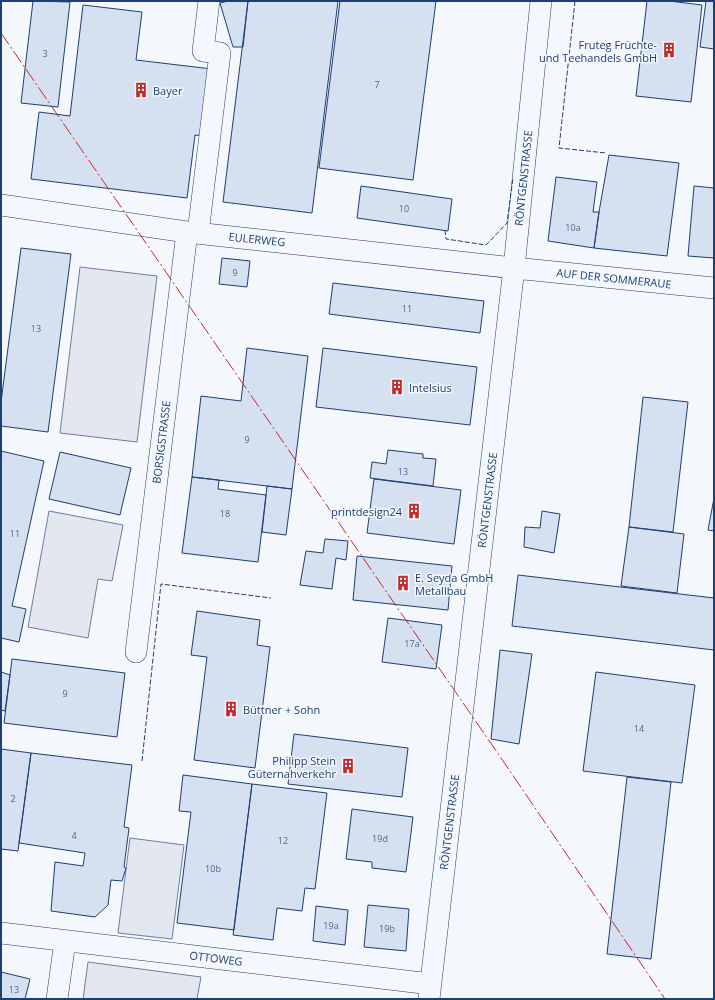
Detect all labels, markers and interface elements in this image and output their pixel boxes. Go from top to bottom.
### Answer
place label: Fruteg Früchte- und Teehandels GmbH [539,37,657,65]
building icon: Fruteg Früchte- und Teehandels GmbH [660,41,678,59]
house number: 3 [42,47,48,60]
house number: 7 [374,78,380,91]
building icon: Bayer [132,81,150,99]
place label: Bayer [153,83,183,98]
street label: RÖNTGENSTRASSE [511,129,535,227]
house number: 10 [399,202,409,215]
house number: 10a [565,221,581,234]
street label: EULERWEG [228,229,286,249]
street label: AUF DER SOMMERAUE [556,264,672,292]
house number: 9 [232,266,238,279]
house number: 11 [402,302,412,315]
house number: 13 [31,322,41,335]
building icon: Intelsius [388,378,406,396]
place label: Intelsius [409,380,452,395]
street label: BORSIGSTRASSE [148,400,174,484]
house number: 9 [244,433,250,446]
street label: RÖNTGENSTRASSE [474,451,500,549]
house number: 13 [398,465,408,478]
building icon: printdesign24 [405,502,423,520]
place label: printdesign24 [331,504,403,519]
house number: 18 [220,507,230,520]
house number: 11 [10,527,20,540]
place label: E. Seyda GmbH Metallbau [415,570,493,598]
building icon: E. Seyda GmbH Metallbau [394,574,412,592]
house number: 17a [404,637,420,650]
house number: 9 [62,687,68,700]
building icon: Büttner + Sohn [222,700,240,718]
place label: Büttner + Sohn [243,702,320,717]
house number: 14 [634,722,644,735]
place label: Philipp Stein Güternahverkehr [248,753,336,781]
building icon: Philipp Stein Güternahverkehr [339,757,357,775]
street label: RÖNTGENSTRASSE [436,773,462,871]
house number: 2 [10,792,16,805]
house number: 4 [71,829,77,842]
house number: 19d [372,832,388,845]
house number: 12 [278,834,288,847]
house number: 10b [205,862,221,875]
house number: 19a [323,919,339,932]
house number: 19b [379,922,395,935]
street label: OTTOWEG [189,947,243,969]
house number: 13 [9,983,19,996]

